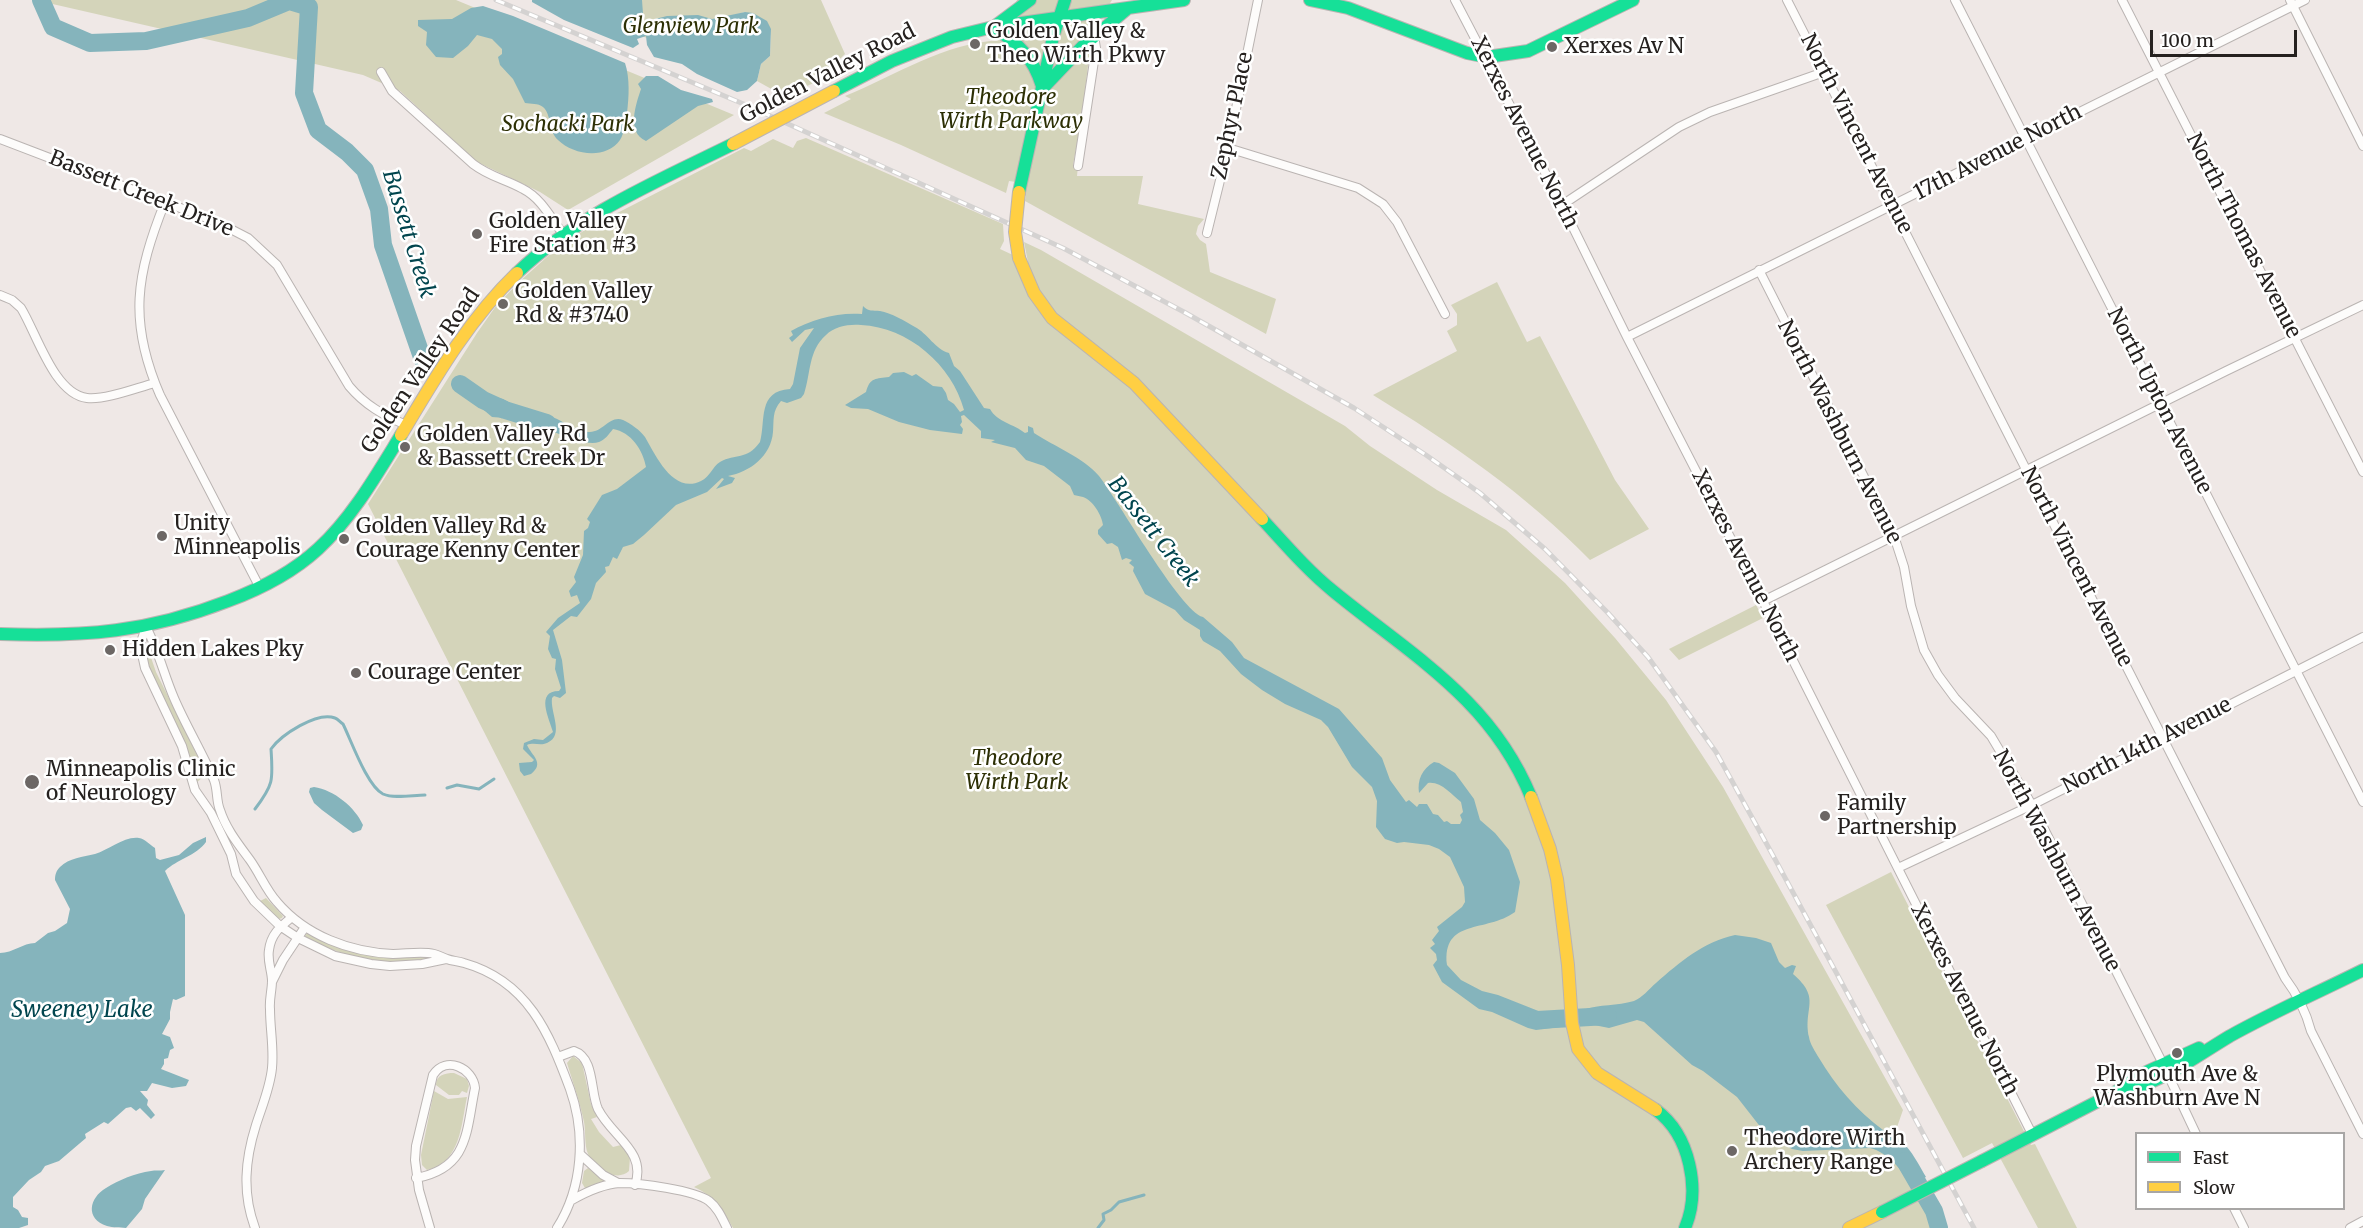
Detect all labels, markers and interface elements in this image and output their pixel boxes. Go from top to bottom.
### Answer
park label: Glenview Park [623,14,759,40]
scale bar [2153,18,2300,56]
street label: Golden Valley Road [736,19,920,129]
place label: Golden Valley & Theo Wirth Pkwy [987,19,1165,69]
text: 100 m [2161,29,2214,52]
street label: North Vincent Avenue [1795,30,1917,238]
street label: Xerxes Avenue North [1465,33,1583,233]
place label: Xerxes Av N [1564,34,1684,60]
marker: Golden Valley & Theo Wirth Pkwy [968,37,982,51]
marker: Xerxes Av N [1545,40,1559,54]
street label: Zephyr Place [1207,50,1259,182]
park label: Theodore Wirth Parkway [939,85,1083,135]
street label: 17th Avenue North [1910,100,2086,206]
park label: Sochacki Park [502,112,634,138]
street label: North Thomas Avenue [2180,129,2306,343]
street label: Bassett Creek Drive [45,146,237,242]
water label: Bassett Creek [376,167,440,301]
place label: Golden Valley Fire Station #3 [489,209,637,259]
marker: Golden Valley Fire Station #3 [470,227,484,241]
place label: Golden Valley Rd & #3740 [515,279,652,329]
street label: Golden Valley Road [356,284,486,458]
marker: Golden Valley Rd & #3740 [496,297,510,311]
street label: North Upton Avenue [2101,304,2217,498]
street label: North Washburn Avenue [1772,316,1906,548]
place label: Golden Valley Rd & Bassett Creek Dr [417,422,605,472]
marker: Golden Valley Rd & Bassett Creek Dr [398,440,412,454]
street label: North Vincent Avenue [2015,463,2137,671]
street label: Xerxes Avenue North [1686,466,1804,666]
water label: Bassett Creek [1102,472,1204,592]
place label: Unity Minneapolis [174,511,301,561]
place label: Golden Valley Rd & Courage Kenny Center [356,514,580,564]
marker: Unity Minneapolis [155,529,169,543]
marker: Golden Valley Rd & Courage Kenny Center [337,532,351,546]
place label: Hidden Lakes Pky [122,637,304,663]
marker: Hidden Lakes Pky [103,643,117,657]
place label: Courage Center [368,660,522,686]
marker: Courage Center [349,666,363,680]
street label: North 14th Avenue [2058,693,2236,799]
park label: Theodore Wirth Park [966,746,1068,796]
street label: North Washburn Avenue [1987,746,2125,976]
place label: Minneapolis Clinic of Neurology [46,757,236,807]
marker: Minneapolis Clinic of Neurology [23,773,41,791]
place label: Family Partnership [1837,791,1957,841]
marker: Family Partnership [1818,809,1832,823]
street label: Xerxes Avenue North [1905,900,2023,1100]
water label: Sweeney Lake [11,998,153,1024]
marker: Plymouth Ave & Washburn Ave N [2170,1046,2184,1060]
place label: Plymouth Ave & Washburn Ave N [2094,1062,2260,1112]
place label: Theodore Wirth Archery Range [1744,1126,1905,1176]
legend [2135,1132,2345,1210]
marker: Theodore Wirth Archery Range [1725,1144,1739,1158]
text: Fast [2193,1146,2229,1169]
text: Slow [2193,1176,2235,1199]

